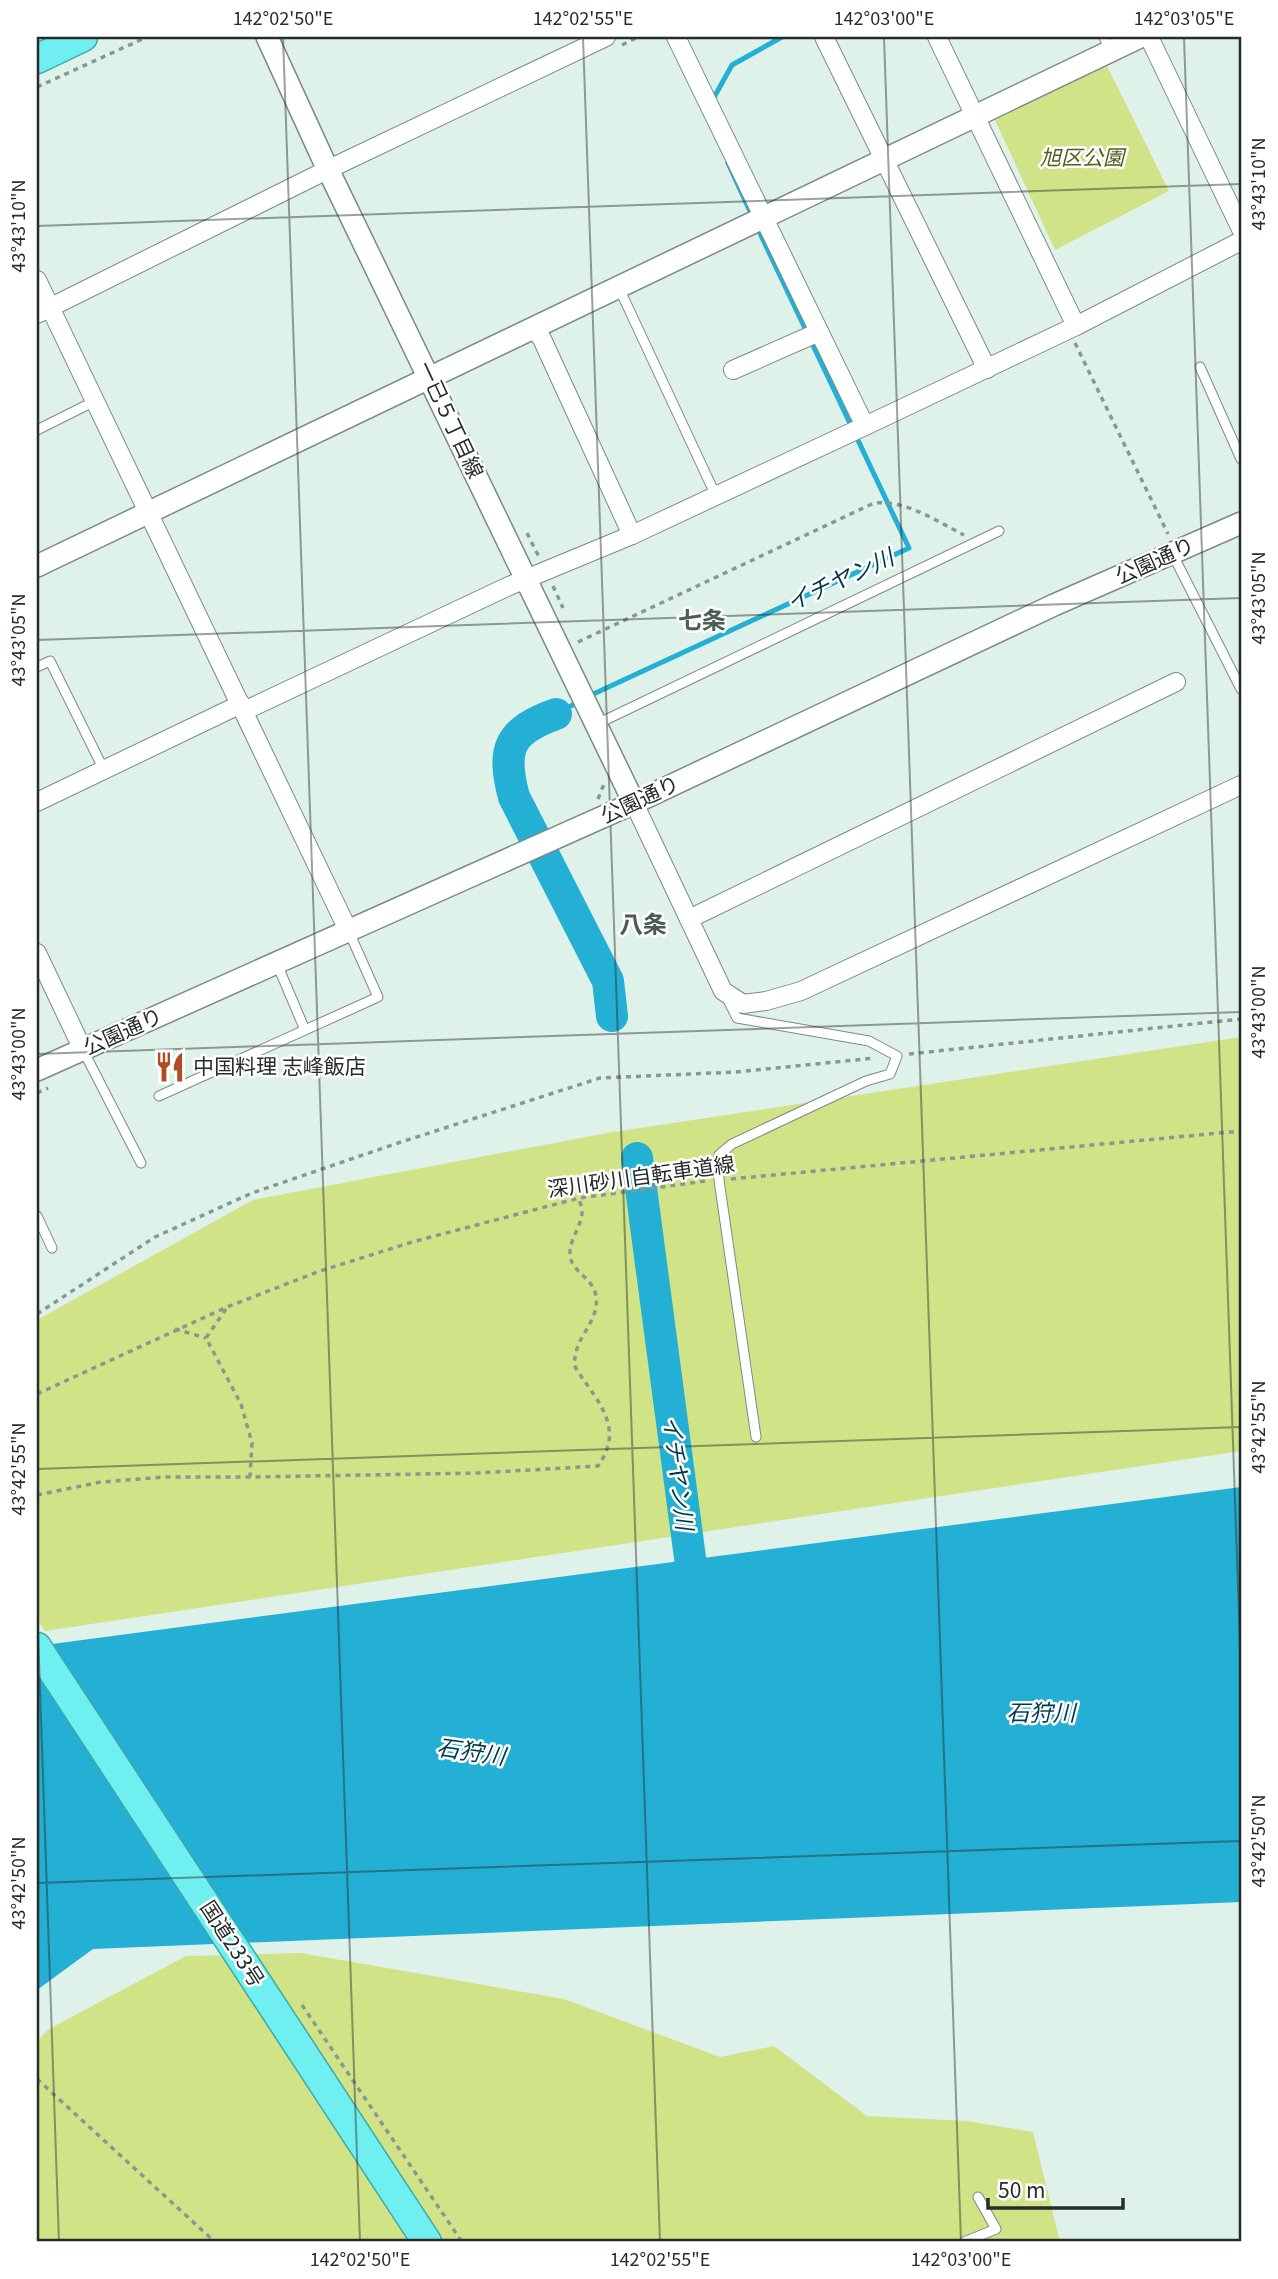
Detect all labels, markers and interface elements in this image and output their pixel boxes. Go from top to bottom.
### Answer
text: 142°02'50"E [233,4,333,30]
text: 142°02'55"E [533,4,633,30]
text: 142°03'00"E [834,4,934,30]
text: 142°03'05"E [1134,4,1234,30]
text: 43°43'10"N [1244,137,1270,231]
park label: 旭区公園 [1040,141,1127,171]
text: 43°43'10"N [4,179,30,273]
street label: 一已５丁目線 [412,356,492,483]
street label: 公園通り [1110,528,1199,590]
water label: イチヤン川 [780,537,901,618]
text: 43°43'05"N [1244,551,1270,645]
text: 43°43'05"N [4,593,30,687]
district label: 七条 [678,601,726,636]
street label: 公園通り [595,767,684,830]
district label: 八条 [619,905,667,940]
text: 43°43'00"N [1244,965,1270,1059]
street label: 公園通り [78,999,167,1061]
text: 43°43'00"N [4,1007,30,1101]
restaurant icon: 中国料理 志峰飯店 [153,1050,187,1084]
place label: 中国料理 志峰飯店 [193,1050,366,1080]
street label: 深川砂川自転車道線 [545,1147,736,1203]
text: 43°42'55"N [1244,1380,1270,1474]
water label: イチヤン川 [656,1414,704,1535]
text: 43°42'55"N [4,1422,30,1516]
water label: 石狩川 [1007,1694,1079,1728]
water label: 石狩川 [435,1728,511,1772]
text: 43°42'50"N [1244,1794,1270,1888]
text: 43°42'50"N [4,1836,30,1930]
street label: 国道233号 [194,1894,273,1992]
scale bar [988,2167,1122,2211]
text: 50 m [998,2174,1045,2204]
text: 142°02'50"E [310,2245,410,2271]
text: 142°02'55"E [610,2245,710,2271]
text: 142°03'00"E [911,2245,1011,2271]

